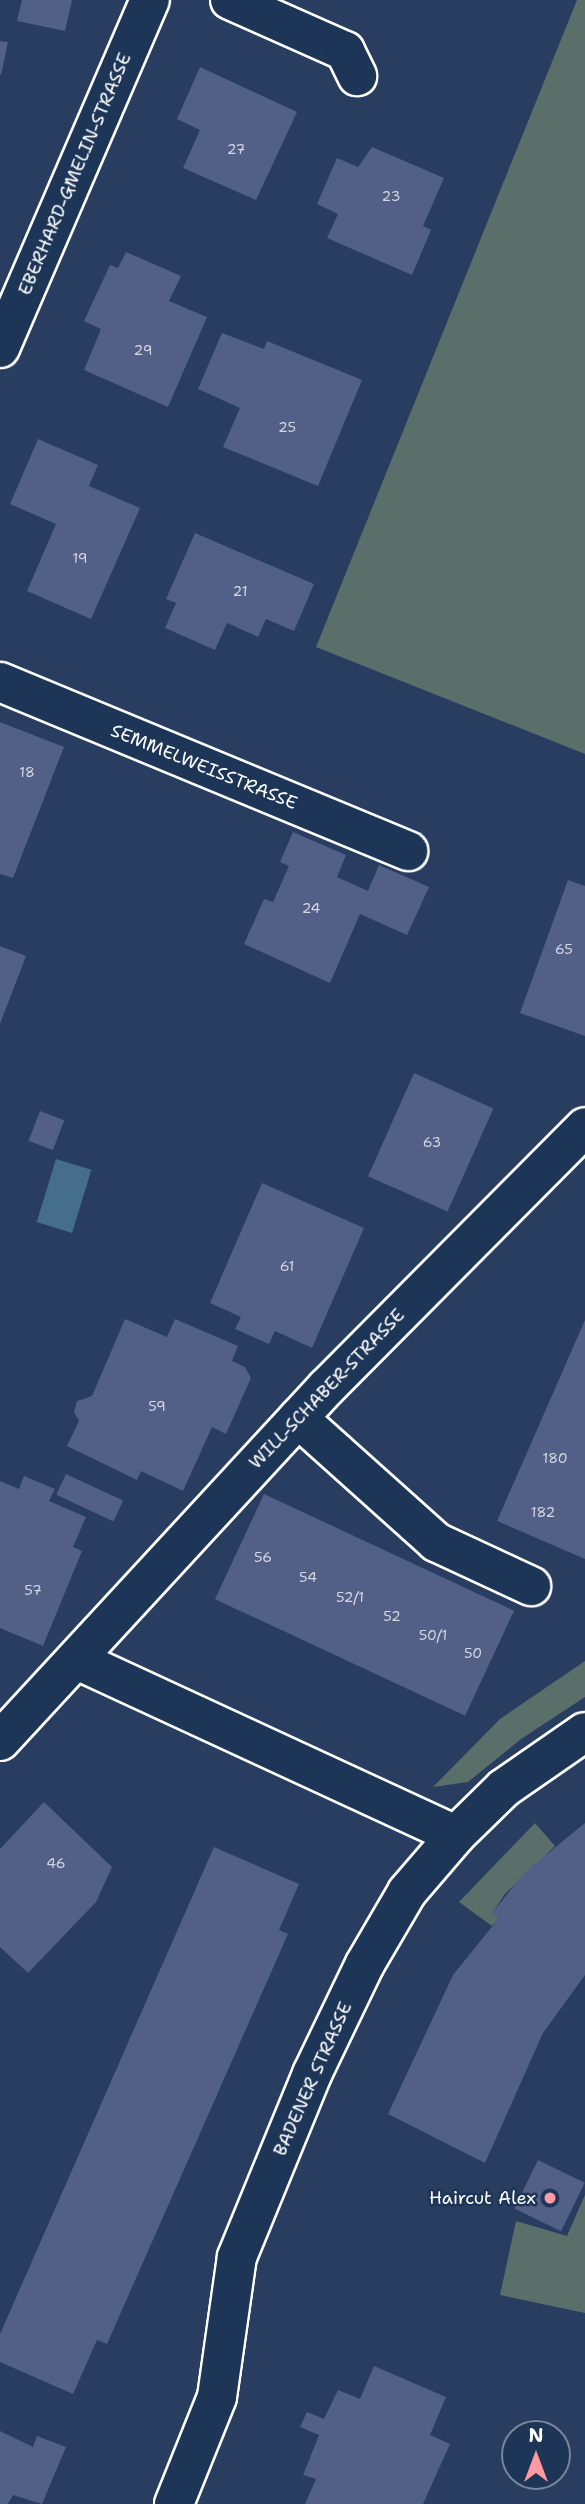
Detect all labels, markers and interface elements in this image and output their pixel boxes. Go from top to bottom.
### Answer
street label: EBERHARD-GMELIN-STRASSE [14,50,136,298]
house number: 27 [227,141,245,157]
house number: 23 [382,188,400,204]
house number: 29 [134,342,152,358]
house number: 25 [278,419,296,435]
house number: 19 [72,550,88,566]
house number: 21 [233,583,247,599]
street label: SEMMELWEISSTRASSE [108,720,300,814]
house number: 18 [19,764,35,780]
house number: 24 [302,900,320,916]
house number: 65 [555,941,573,957]
house number: 63 [423,1134,441,1150]
house number: 61 [280,1258,294,1274]
street label: WILL-SCHABER-STRASSE [245,1304,409,1474]
house number: 59 [148,1398,166,1414]
house number: 180 [543,1450,567,1466]
house number: 182 [531,1504,555,1520]
house number: 56 [254,1549,272,1565]
house number: 54 [299,1569,317,1585]
house number: 57 [24,1582,42,1598]
house number: 52/1 [336,1589,364,1605]
house number: 52 [383,1608,401,1624]
house number: 50/1 [419,1627,447,1643]
house number: 50 [464,1645,482,1661]
house number: 46 [46,1855,66,1871]
street label: BADENER STRASSE [269,1999,357,2159]
place label: Haircut Alex [429,2187,536,2209]
marker: Haircut Alex [542,2190,558,2206]
north arrow [501,2420,571,2490]
text: N [528,2423,544,2448]

